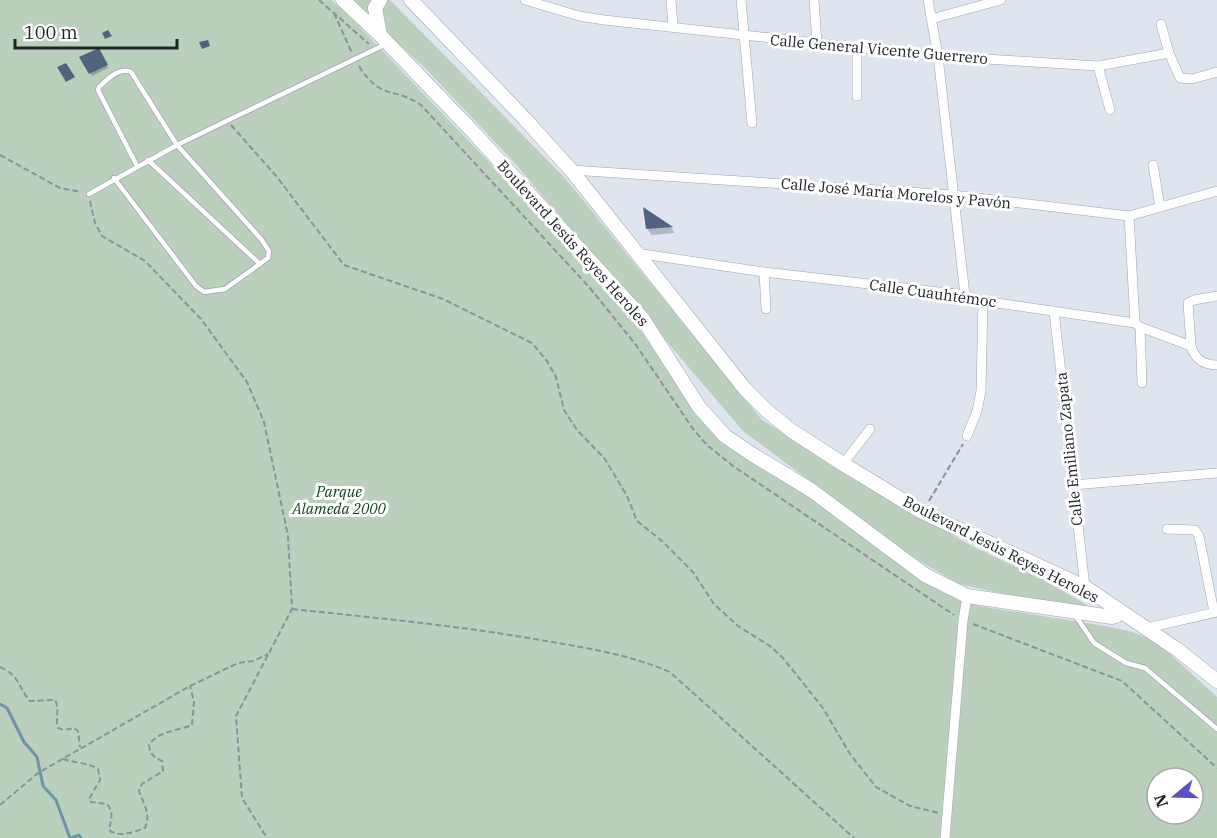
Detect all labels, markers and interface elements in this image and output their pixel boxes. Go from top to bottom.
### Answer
scale bar [15,12,177,50]
text: 100 m [24,21,78,44]
street label: Calle General Vicente Guerrero [769,30,989,68]
street label: Boulevard Jesús Reyes Heroles [493,156,653,330]
street label: Calle José María Morelos y Pavón [780,173,1012,213]
street label: Calle Cuauhtémoc [868,275,998,311]
street label: Calle Emiliano Zapata [1051,371,1087,527]
park label: Parque Alameda 2000 [291,482,387,518]
street label: Boulevard Jesús Reyes Heroles [900,491,1102,607]
north arrow [1145,766,1205,826]
text: N [1149,792,1172,810]

